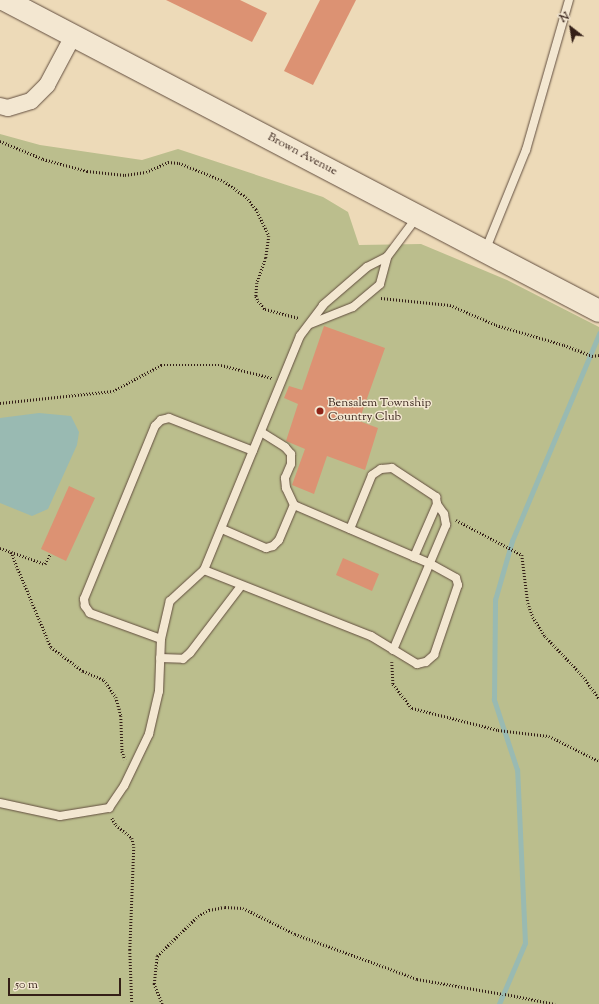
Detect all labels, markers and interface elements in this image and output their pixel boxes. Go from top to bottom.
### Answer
north arrow [551,8,591,48]
text: N [557,9,573,27]
street label: Brown Avenue [265,131,339,179]
place label: Bensalem Township Country Club [328,397,431,425]
marker: Bensalem Township Country Club [315,406,325,416]
scale bar [10,970,123,996]
text: 50 m [15,976,38,994]

